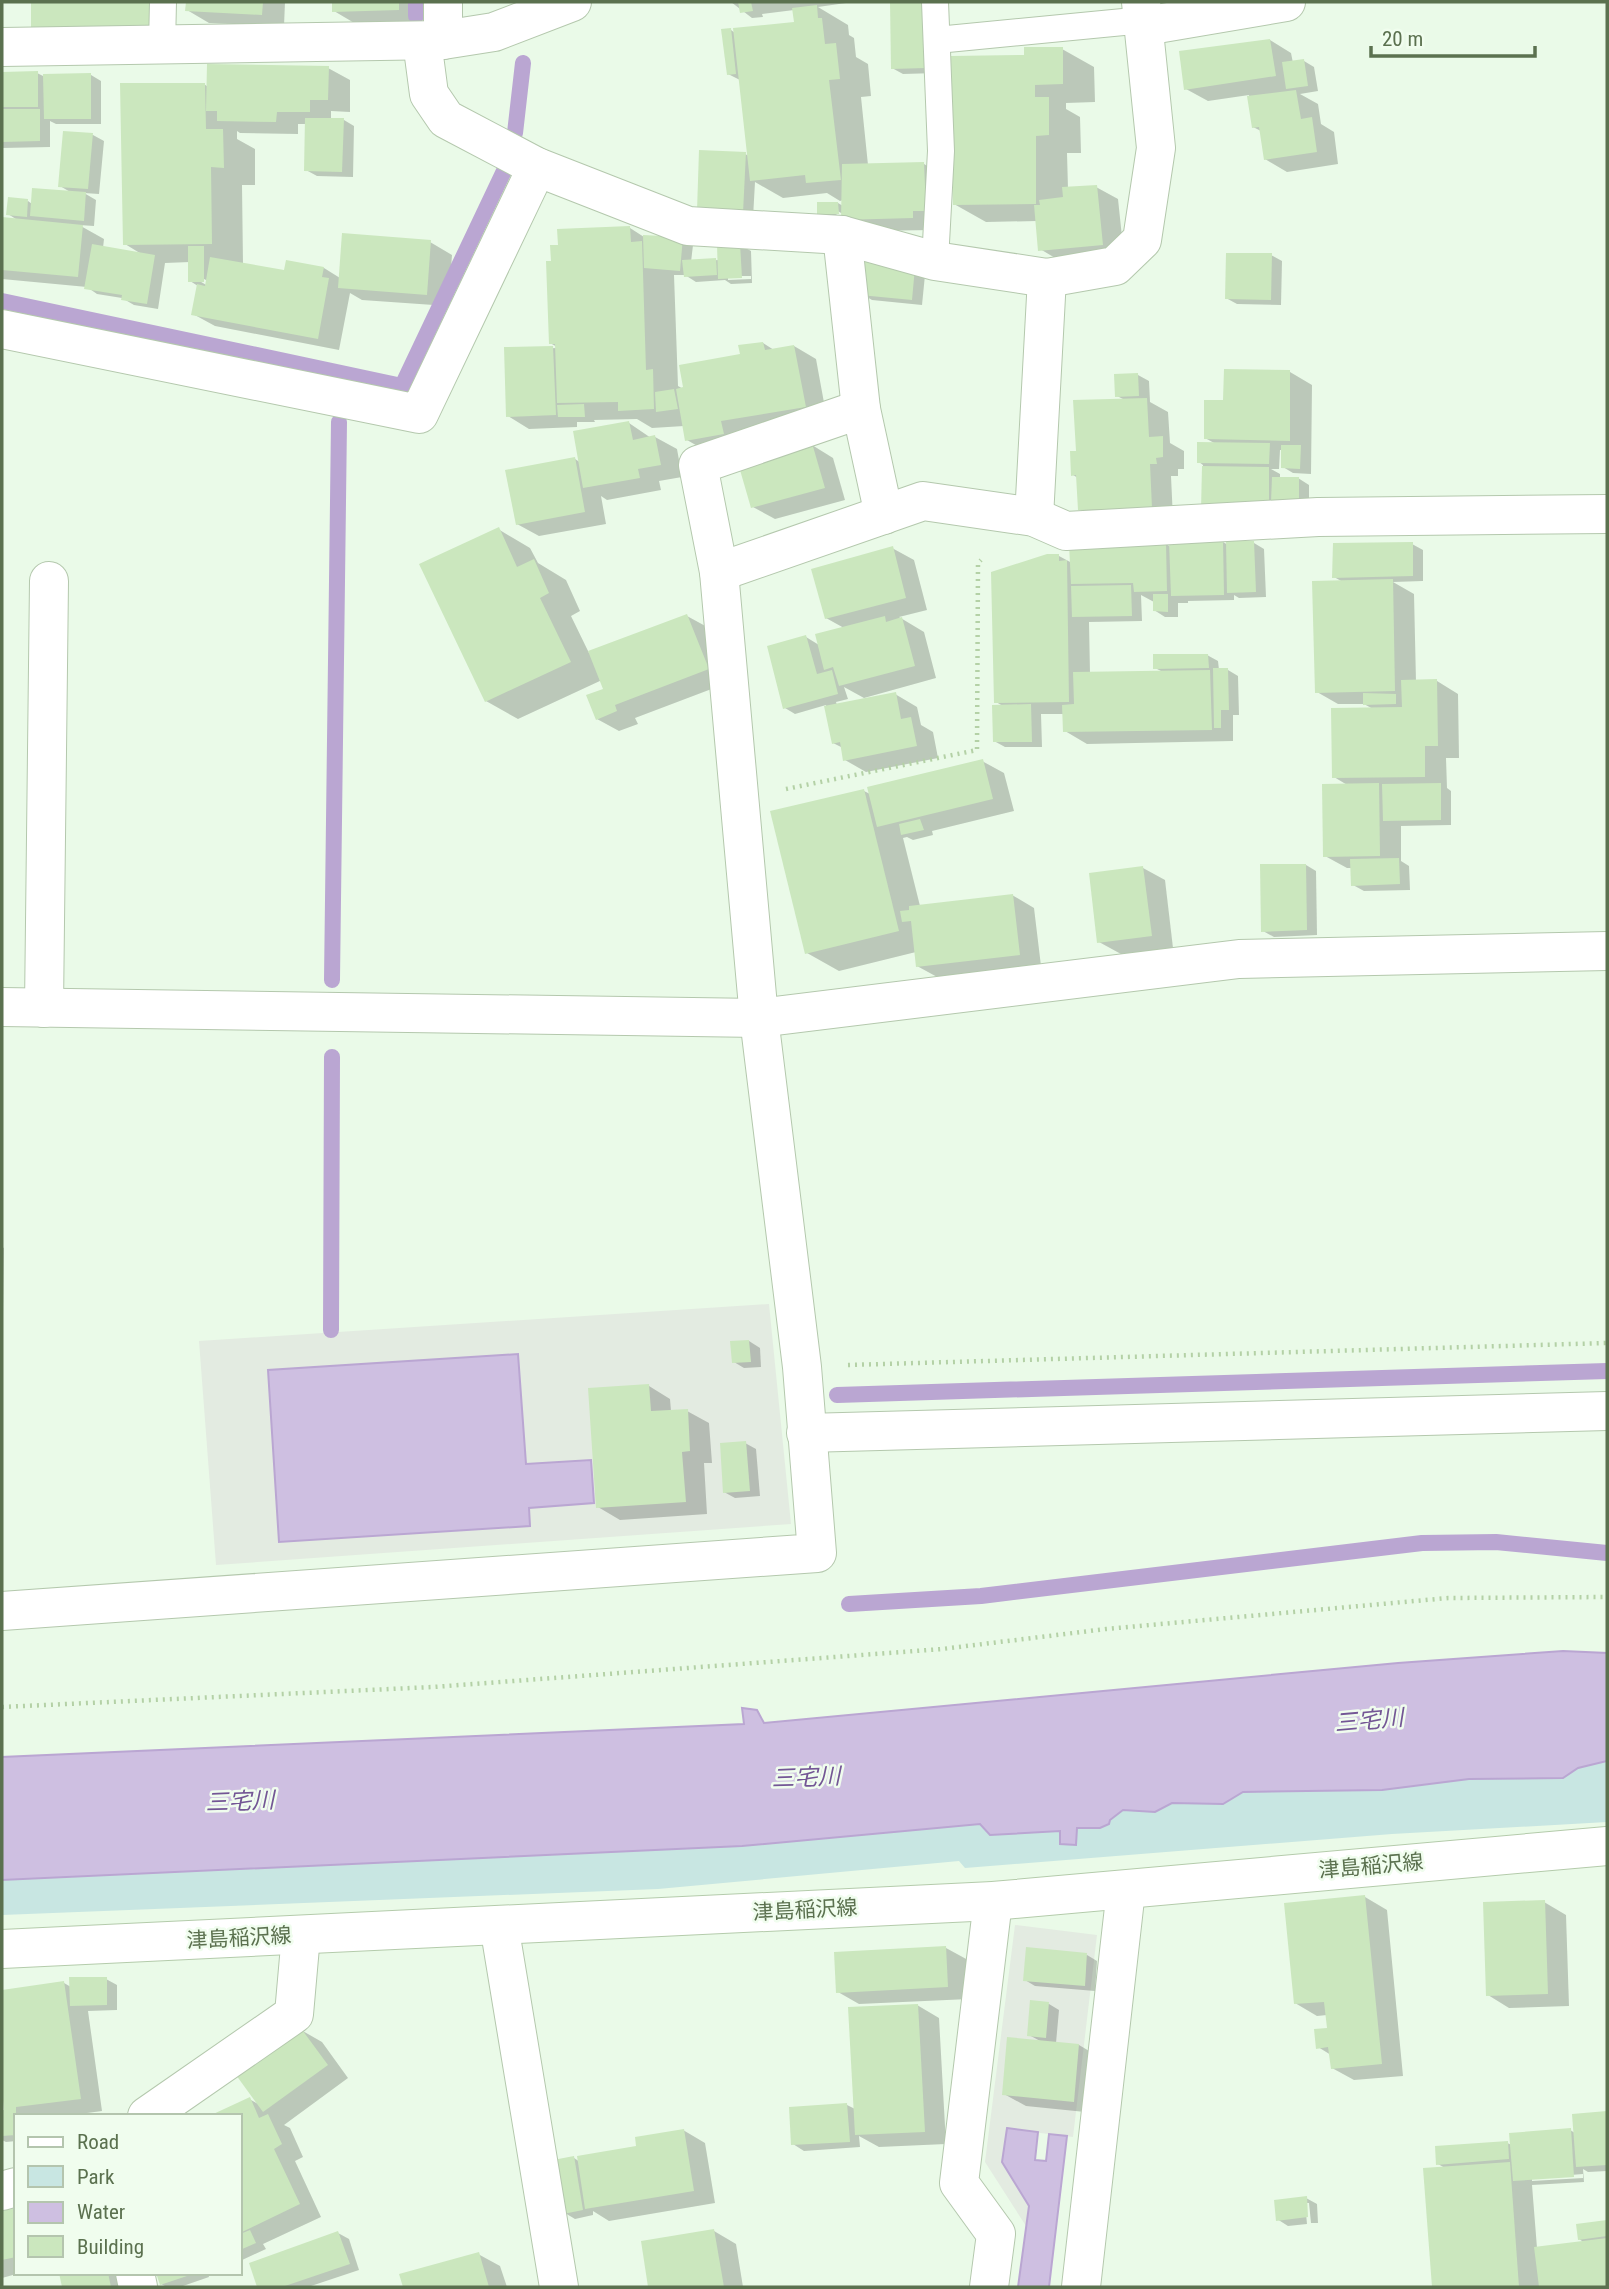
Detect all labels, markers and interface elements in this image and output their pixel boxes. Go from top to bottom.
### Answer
scale bar [1371,14,1536,58]
text: 20 m [1382,27,1423,51]
water label: 三宅川 [1333,1704,1408,1737]
water label: 三宅川 [771,1763,844,1792]
water label: 三宅川 [205,1787,278,1816]
street label: 津島稲沢線 [1318,1849,1424,1883]
street label: 津島稲沢線 [752,1895,858,1925]
street label: 津島稲沢線 [186,1923,292,1953]
legend [14,2114,242,2275]
text: Road [77,2130,119,2154]
text: Park [77,2165,115,2189]
text: Water [77,2200,125,2224]
text: Building [77,2235,144,2259]

